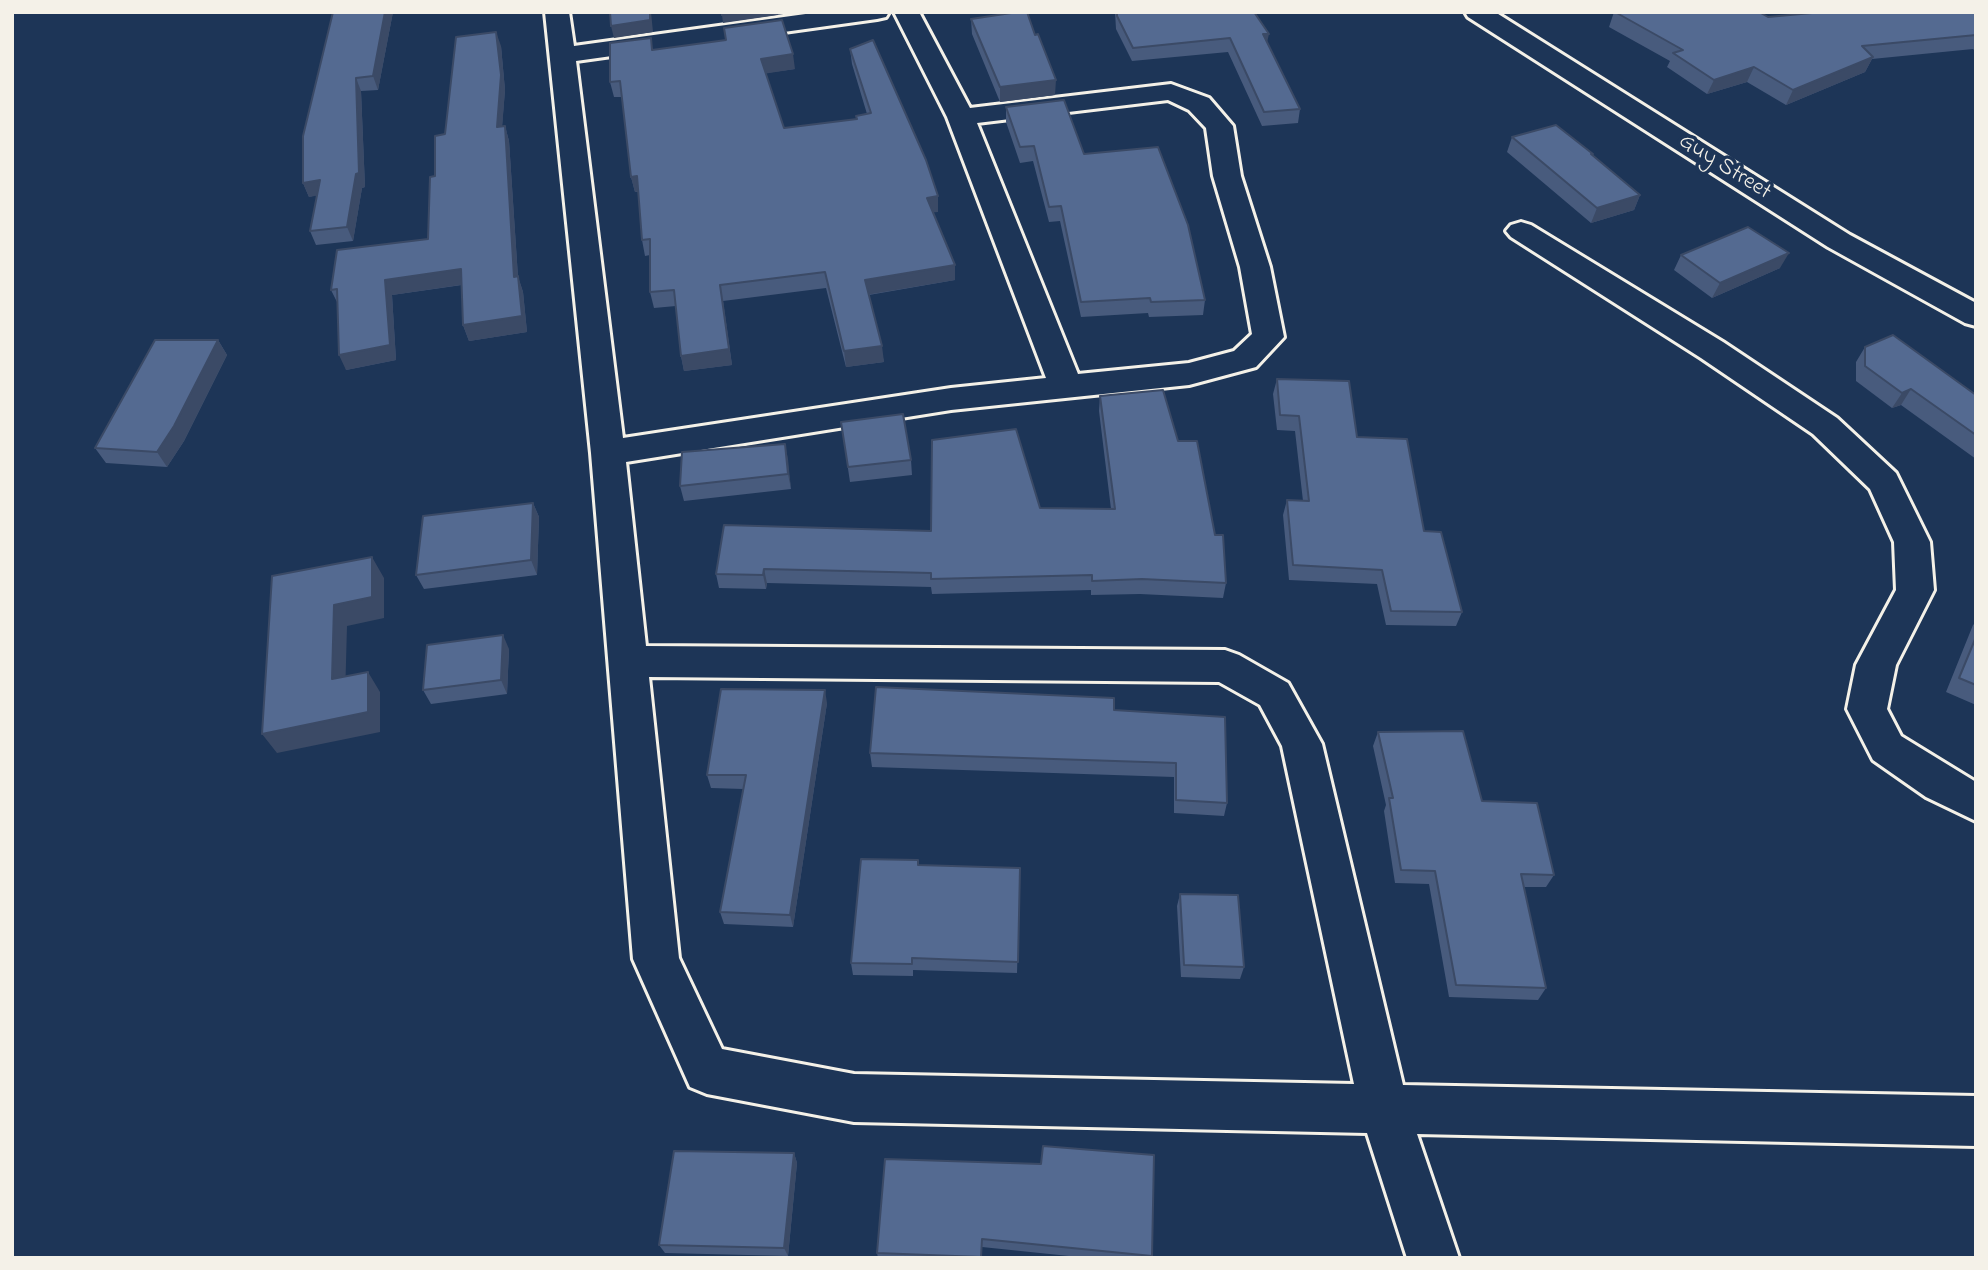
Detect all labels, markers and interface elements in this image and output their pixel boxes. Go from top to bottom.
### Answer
street label: Guy Street [1673,129,1775,207]

